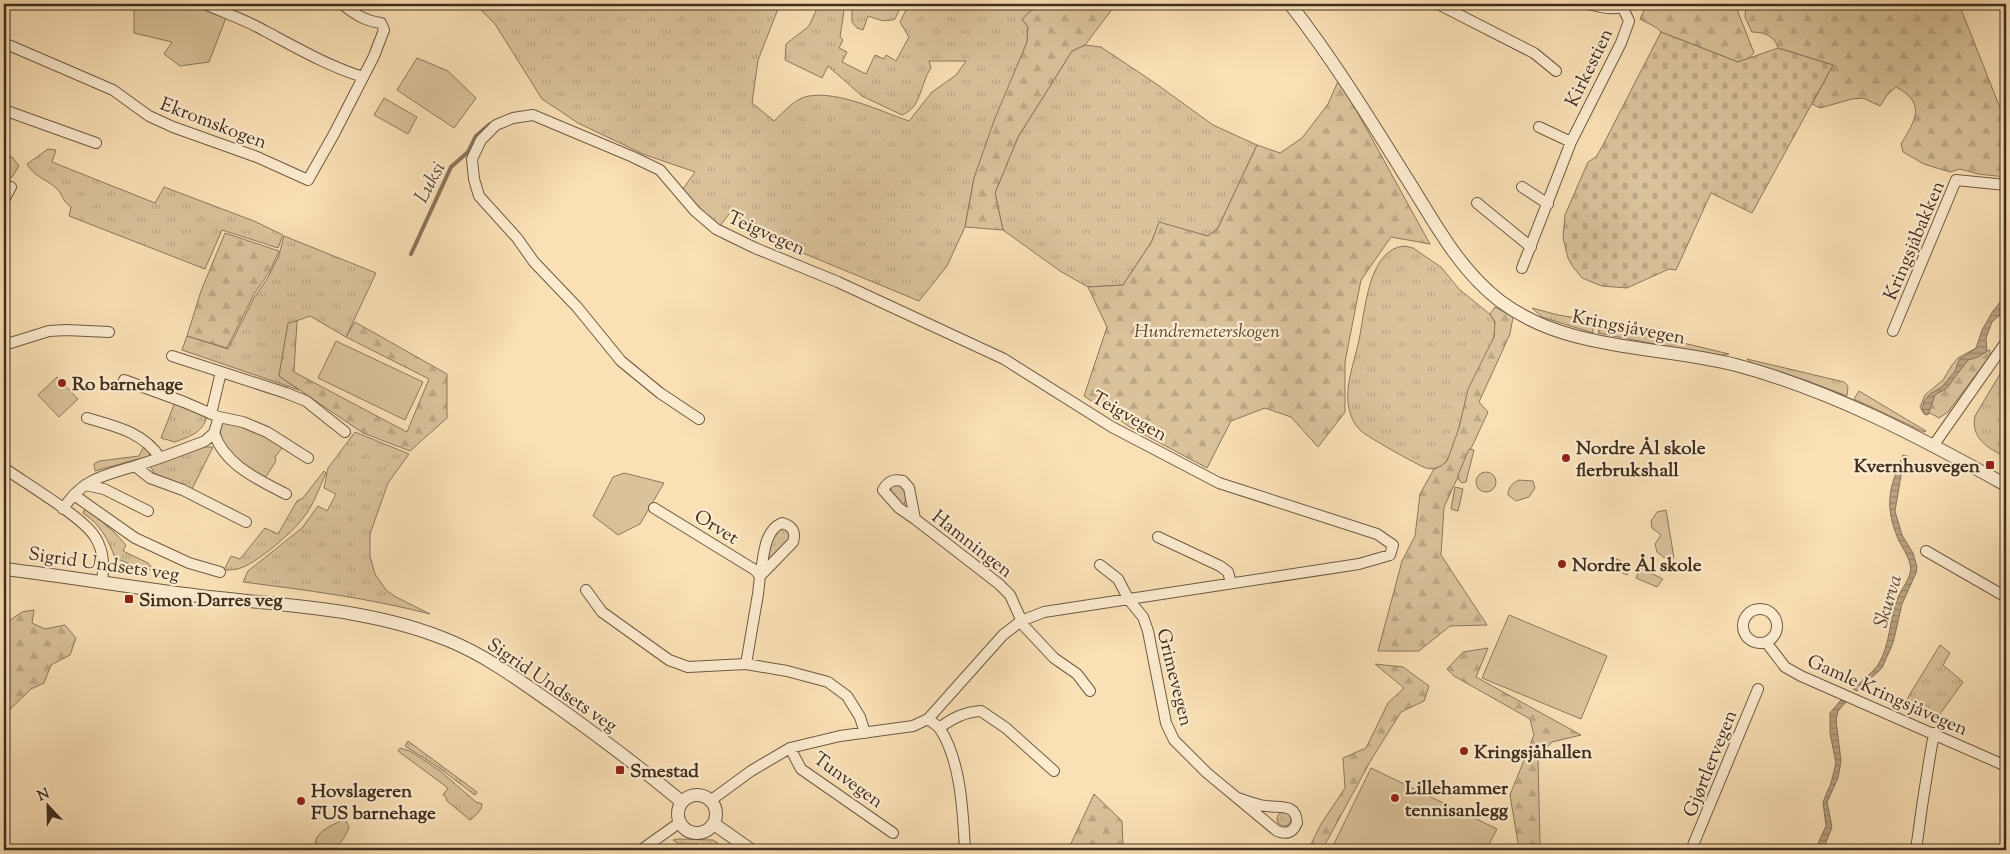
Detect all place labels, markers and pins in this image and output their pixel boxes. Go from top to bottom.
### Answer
place label: Ro barnehage [72,372,183,399]
marker: Ro barnehage [56,377,68,389]
place label: Nordre Ål skole flerbrukshall [1576,436,1706,485]
marker: Nordre Ål skole flerbrukshall [1560,452,1572,464]
place label: Kvernhusvegen [1854,454,1981,481]
marker: Kvernhusvegen [1984,459,1996,471]
place label: Nordre Ål skole [1572,553,1702,580]
marker: Nordre Ål skole [1556,558,1568,570]
place label: Simon Darres veg [139,588,283,615]
marker: Simon Darres veg [123,593,135,605]
place label: Kringsjåhallen [1474,740,1593,767]
marker: Kringsjåhallen [1458,745,1470,757]
place label: Smestad [630,759,699,786]
marker: Smestad [614,764,626,776]
place label: Lillehammer tennisanlegg [1405,776,1509,825]
place label: Hovslageren FUS barnehage [311,779,436,828]
marker: Lillehammer tennisanlegg [1389,792,1401,804]
marker: Hovslageren FUS barnehage [295,795,307,807]

